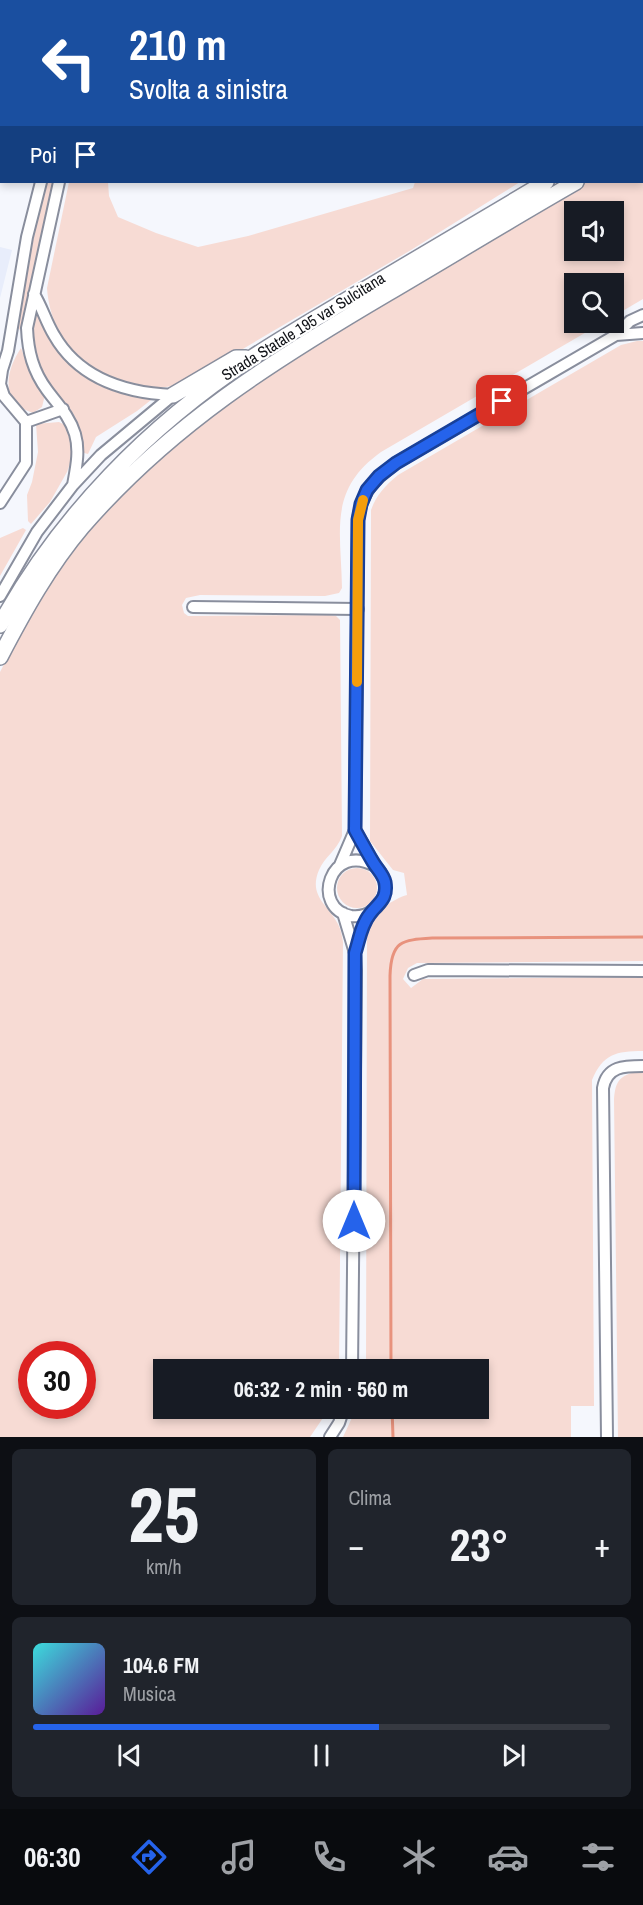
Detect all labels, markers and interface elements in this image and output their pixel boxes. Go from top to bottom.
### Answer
text: 210 m [129,17,227,73]
icon: left [30,24,108,102]
text: Svolta a sinistra [129,71,288,107]
icon: arrive [69,138,102,171]
text: Poi [30,140,57,170]
map controls [564,201,624,333]
button: sound [564,201,624,261]
street label: Strada Statale 195 var Sulcitana [217,266,390,385]
button: search [564,273,624,333]
pin [476,375,527,426]
icon: arrive [485,384,518,417]
position arrow [322,1189,386,1253]
speed limit sign: 30 [18,1341,96,1419]
text: 06:32 · 2 min · 560 m [234,1374,408,1404]
text: 25 [128,1461,199,1566]
text: Clima [349,1484,391,1511]
text: 23° [450,1514,509,1575]
text: − [349,1523,364,1567]
text: + [594,1523,610,1567]
text: km/h [146,1553,182,1580]
text: 104.6 FM [123,1650,199,1680]
text: Musica [123,1680,176,1707]
icon: previous [113,1739,146,1772]
icon: pause [305,1739,338,1772]
icon: next [497,1739,530,1772]
icon: directions [128,1836,170,1878]
icon: music [218,1836,260,1878]
icon: phone [308,1836,350,1878]
icon: climate [398,1836,440,1878]
icon: car [487,1836,529,1878]
icon: filters [577,1836,619,1878]
text: 06:30 [24,1839,81,1875]

